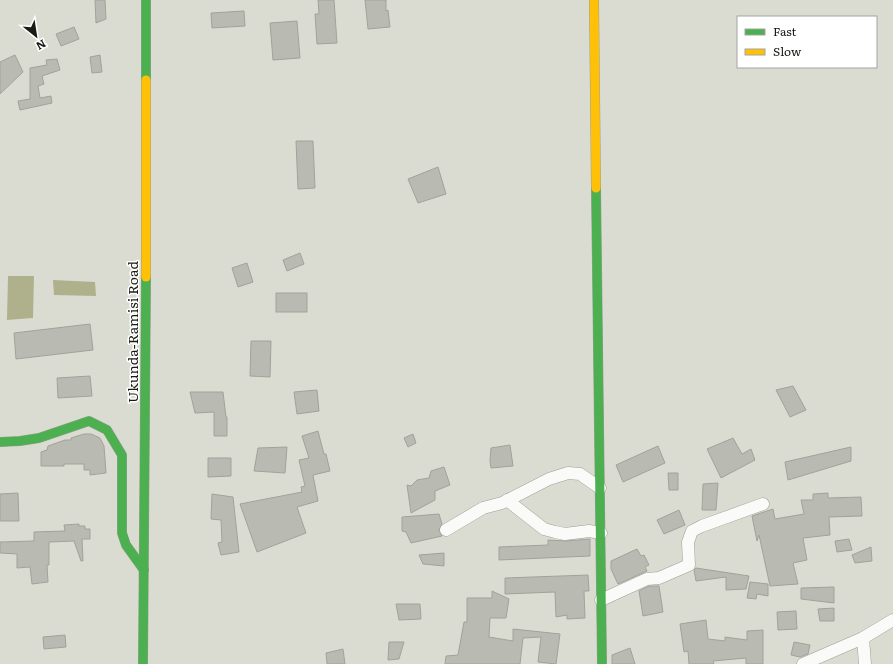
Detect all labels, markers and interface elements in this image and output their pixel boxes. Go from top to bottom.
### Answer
north arrow [16,16,56,56]
legend [737,16,877,68]
text: Fast [773,22,797,40]
text: N [34,36,49,55]
text: Slow [773,42,802,60]
street label: Ukunda-Ramisi Road [122,260,142,403]

